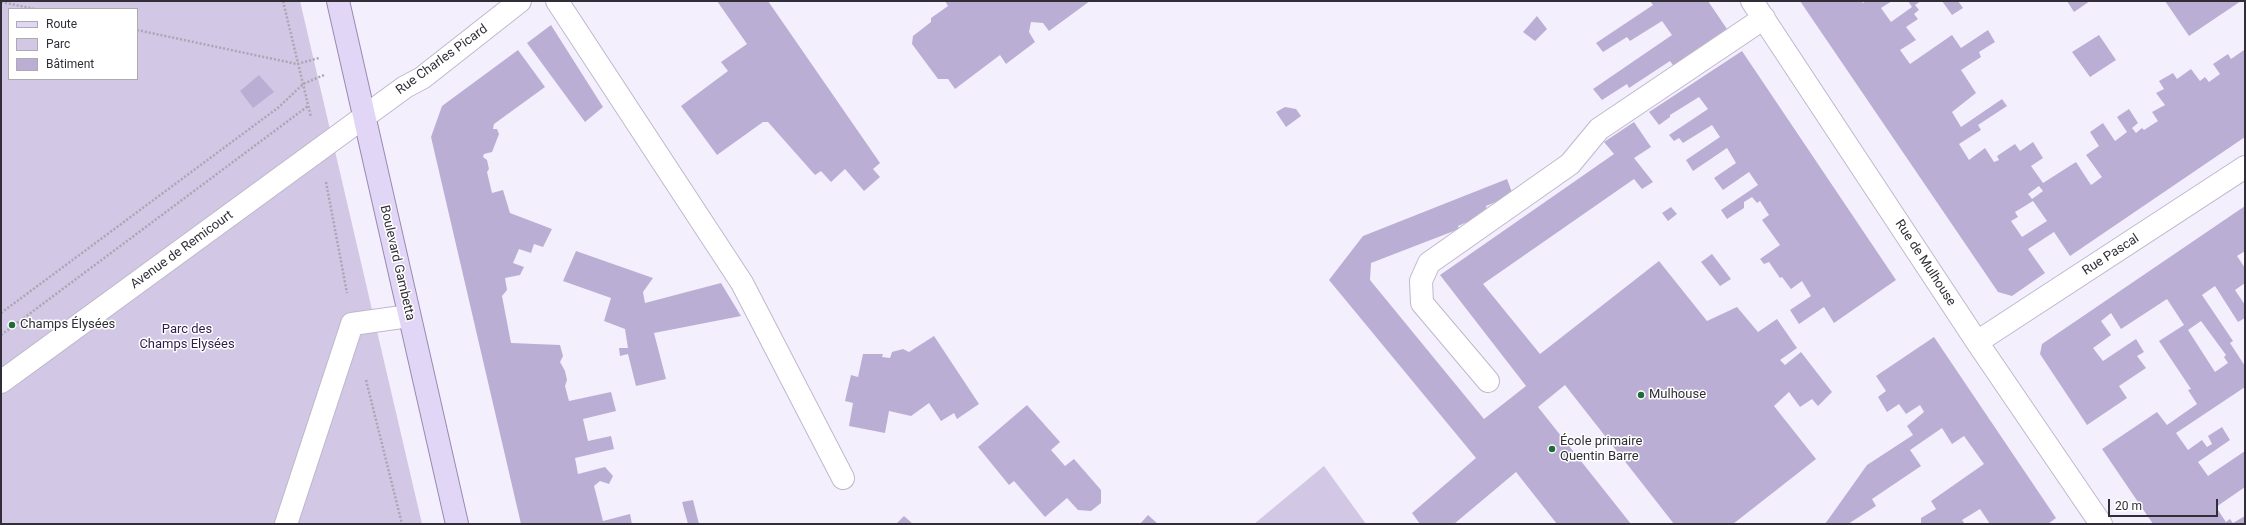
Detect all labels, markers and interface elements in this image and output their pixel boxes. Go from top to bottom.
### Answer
legend [8,8,138,80]
text: Route [46,17,77,31]
street label: Rue Charles Picard [393,22,491,98]
text: Parc [46,37,70,51]
text: Bâtiment [46,57,94,71]
street label: Boulevard Gambetta [376,204,418,322]
street label: Avenue de Remicourt [128,208,236,292]
street label: Rue de Mulhouse [1891,217,1959,309]
street label: Rue Pascal [2080,231,2142,279]
place label: Champs Élysées [20,317,115,333]
marker: Champs Élysées [7,320,17,330]
park label: Parc des Champs Elysées [139,322,235,353]
place label: Mulhouse [1649,387,1706,403]
marker: Mulhouse [1636,390,1646,400]
place label: École primaire Quentin Barre [1560,434,1642,465]
marker: École primaire Quentin Barre [1547,444,1557,454]
scale bar [2110,491,2220,517]
text: 20 m [2115,499,2142,513]

